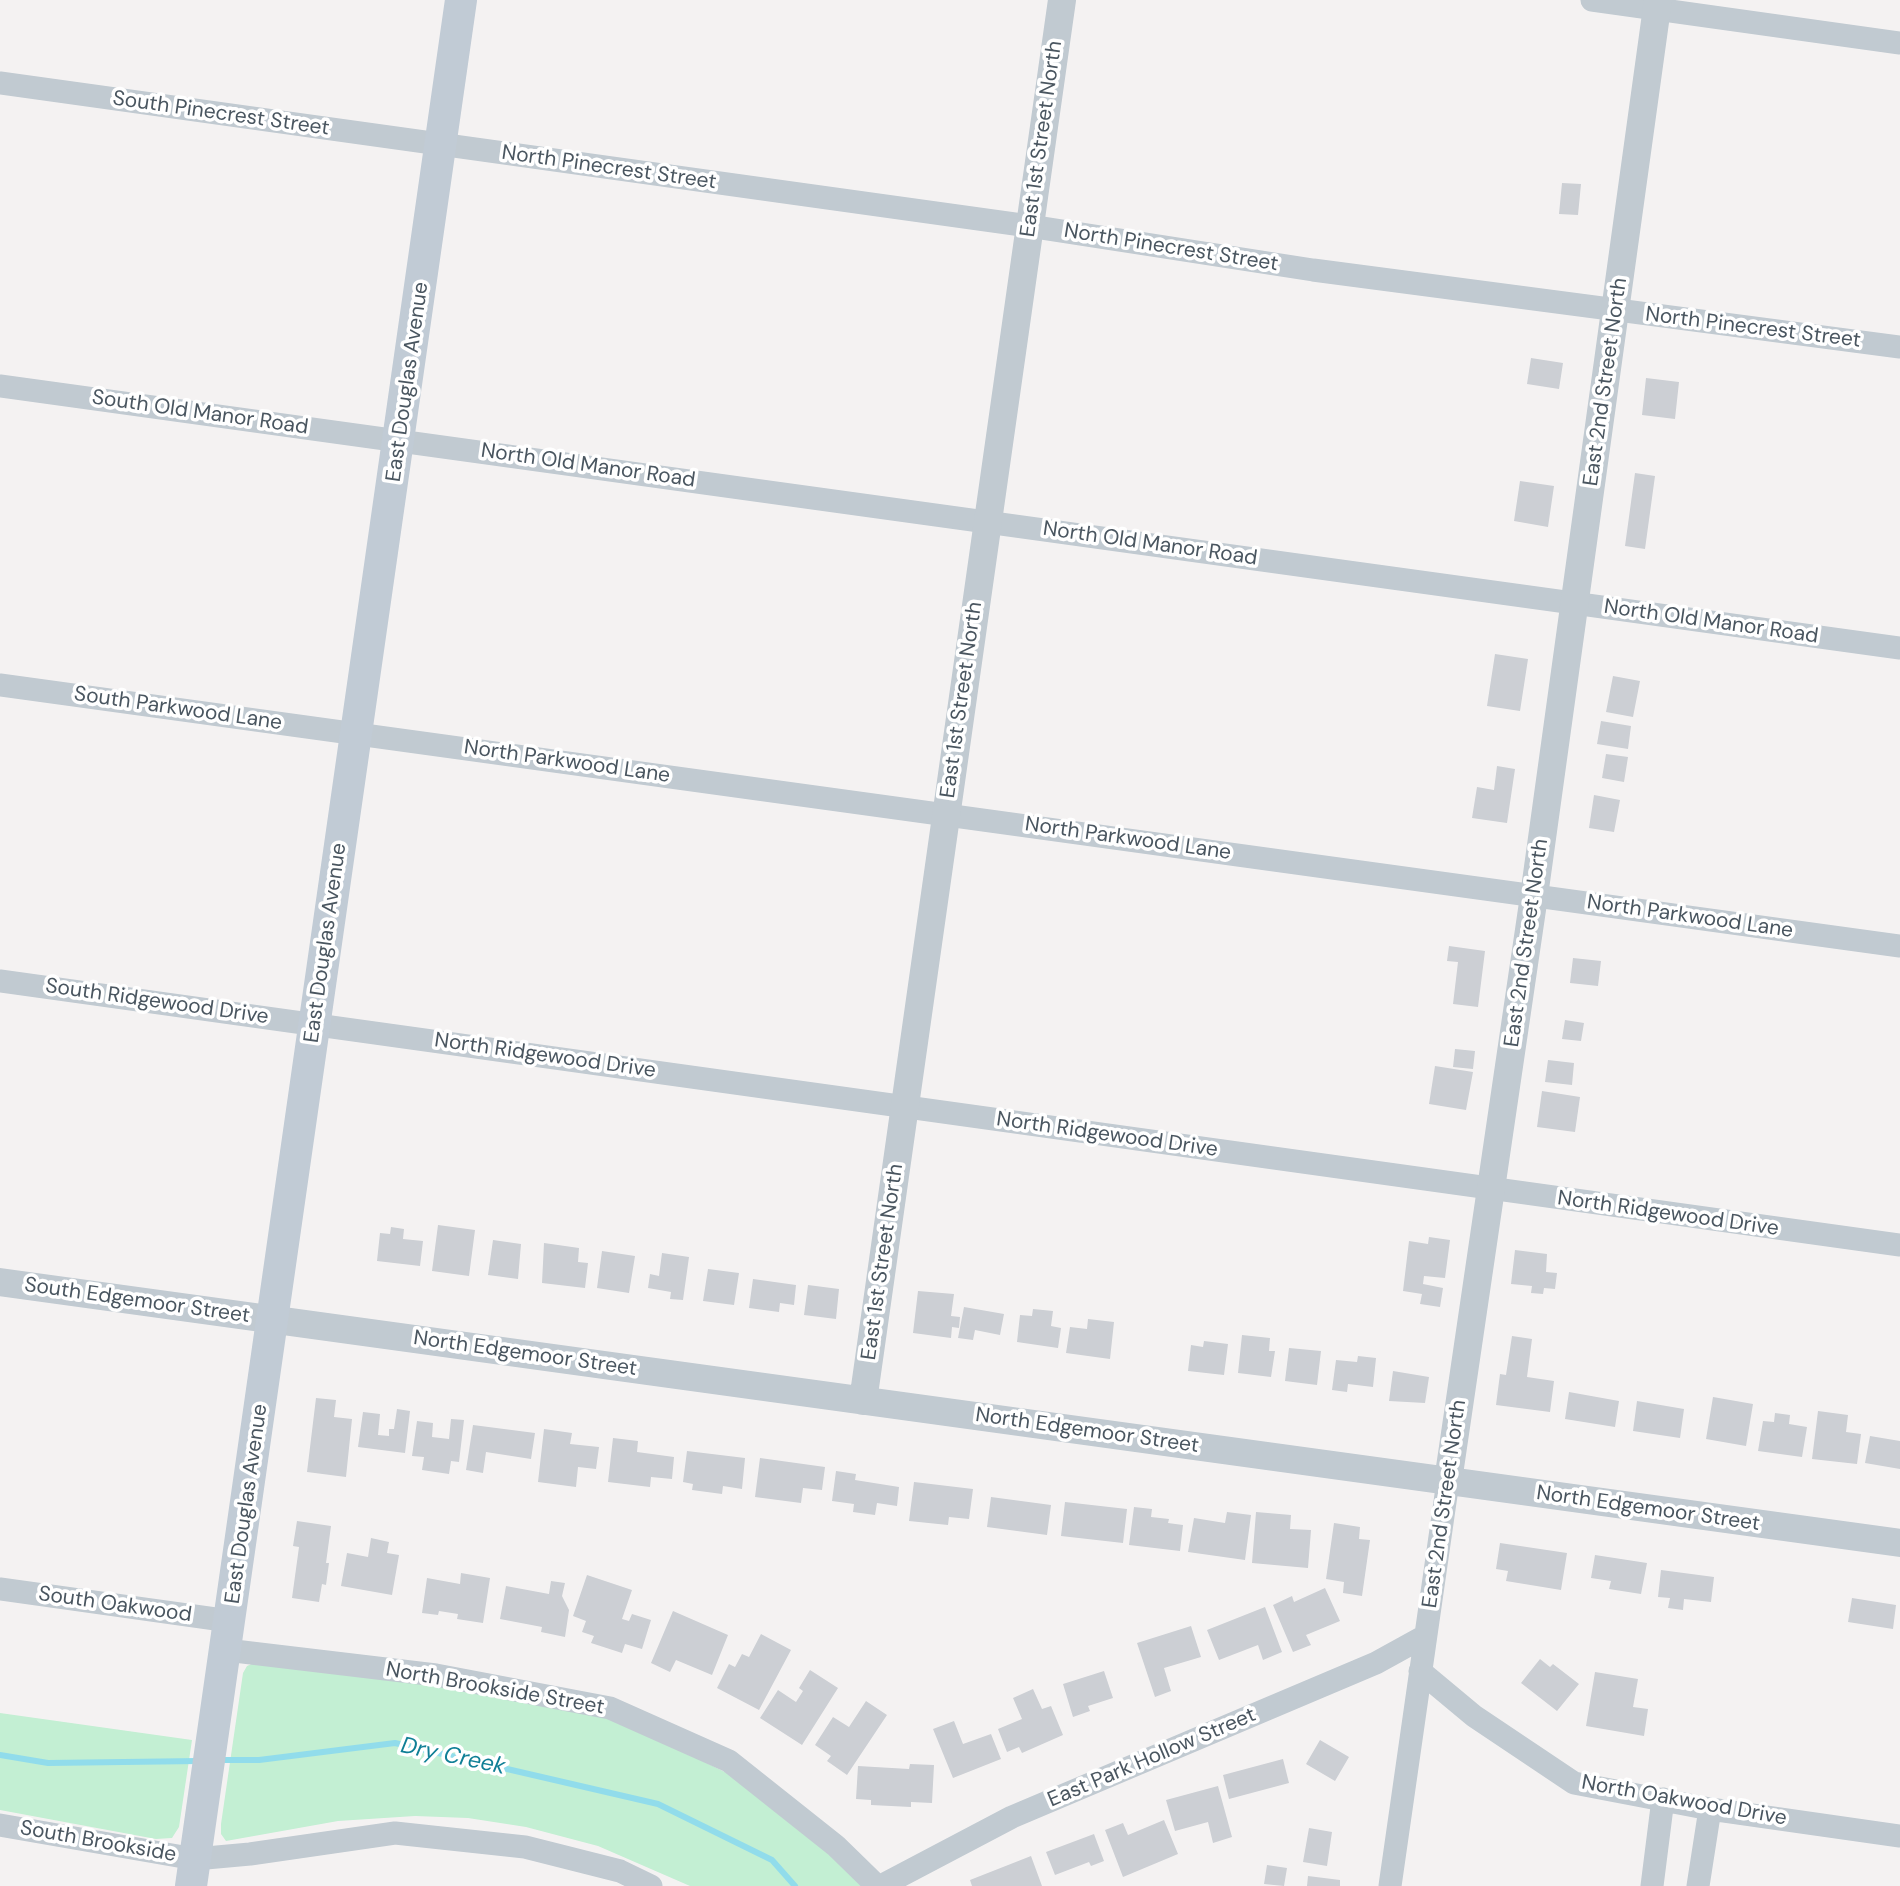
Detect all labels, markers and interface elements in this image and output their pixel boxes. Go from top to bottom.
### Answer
street label: East 1st Street North [1016,39,1068,239]
street label: South Pinecrest Street [111,86,331,142]
street label: North Pinecrest Street [500,140,718,196]
street label: North Pinecrest Street [1062,219,1280,277]
street label: East 2nd Street North [1579,276,1633,488]
street label: East Douglas Avenue [382,281,434,483]
street label: North Pinecrest Street [1644,302,1862,354]
street label: South Old Manor Road [90,385,310,441]
street label: North Old Manor Road [479,438,697,494]
street label: North Old Manor Road [1041,516,1259,572]
street label: North Old Manor Road [1602,594,1820,650]
street label: East 1st Street North [936,600,988,800]
street label: South Parkwood Lane [72,682,284,736]
street label: North Parkwood Lane [462,735,672,789]
street label: North Parkwood Lane [1023,812,1233,866]
street label: East 2nd Street North [1500,837,1554,1049]
street label: East Douglas Avenue [300,842,352,1044]
street label: North Parkwood Lane [1585,890,1795,944]
street label: South Ridgewood Drive [44,974,270,1030]
street label: North Ridgewood Drive [433,1028,657,1084]
street label: North Ridgewood Drive [995,1107,1219,1163]
street label: East 1st Street North [857,1162,909,1362]
street label: North Ridgewood Drive [1556,1186,1780,1242]
street label: South Edgemoor Street [23,1273,251,1329]
street label: North Edgemoor Street [412,1326,638,1382]
street label: East 2nd Street North [1418,1398,1472,1610]
street label: East Douglas Avenue [221,1403,273,1605]
street label: North Edgemoor Street [974,1403,1200,1459]
street label: North Edgemoor Street [1535,1481,1761,1537]
street label: South Oakwood [37,1582,193,1628]
street label: North Brookside Street [384,1657,606,1721]
street label: East Park Hollow Street [1044,1703,1260,1813]
water label: Dry Creek [398,1732,508,1782]
street label: North Oakwood Drive [1579,1771,1789,1831]
street label: South Brookside [18,1816,178,1868]

